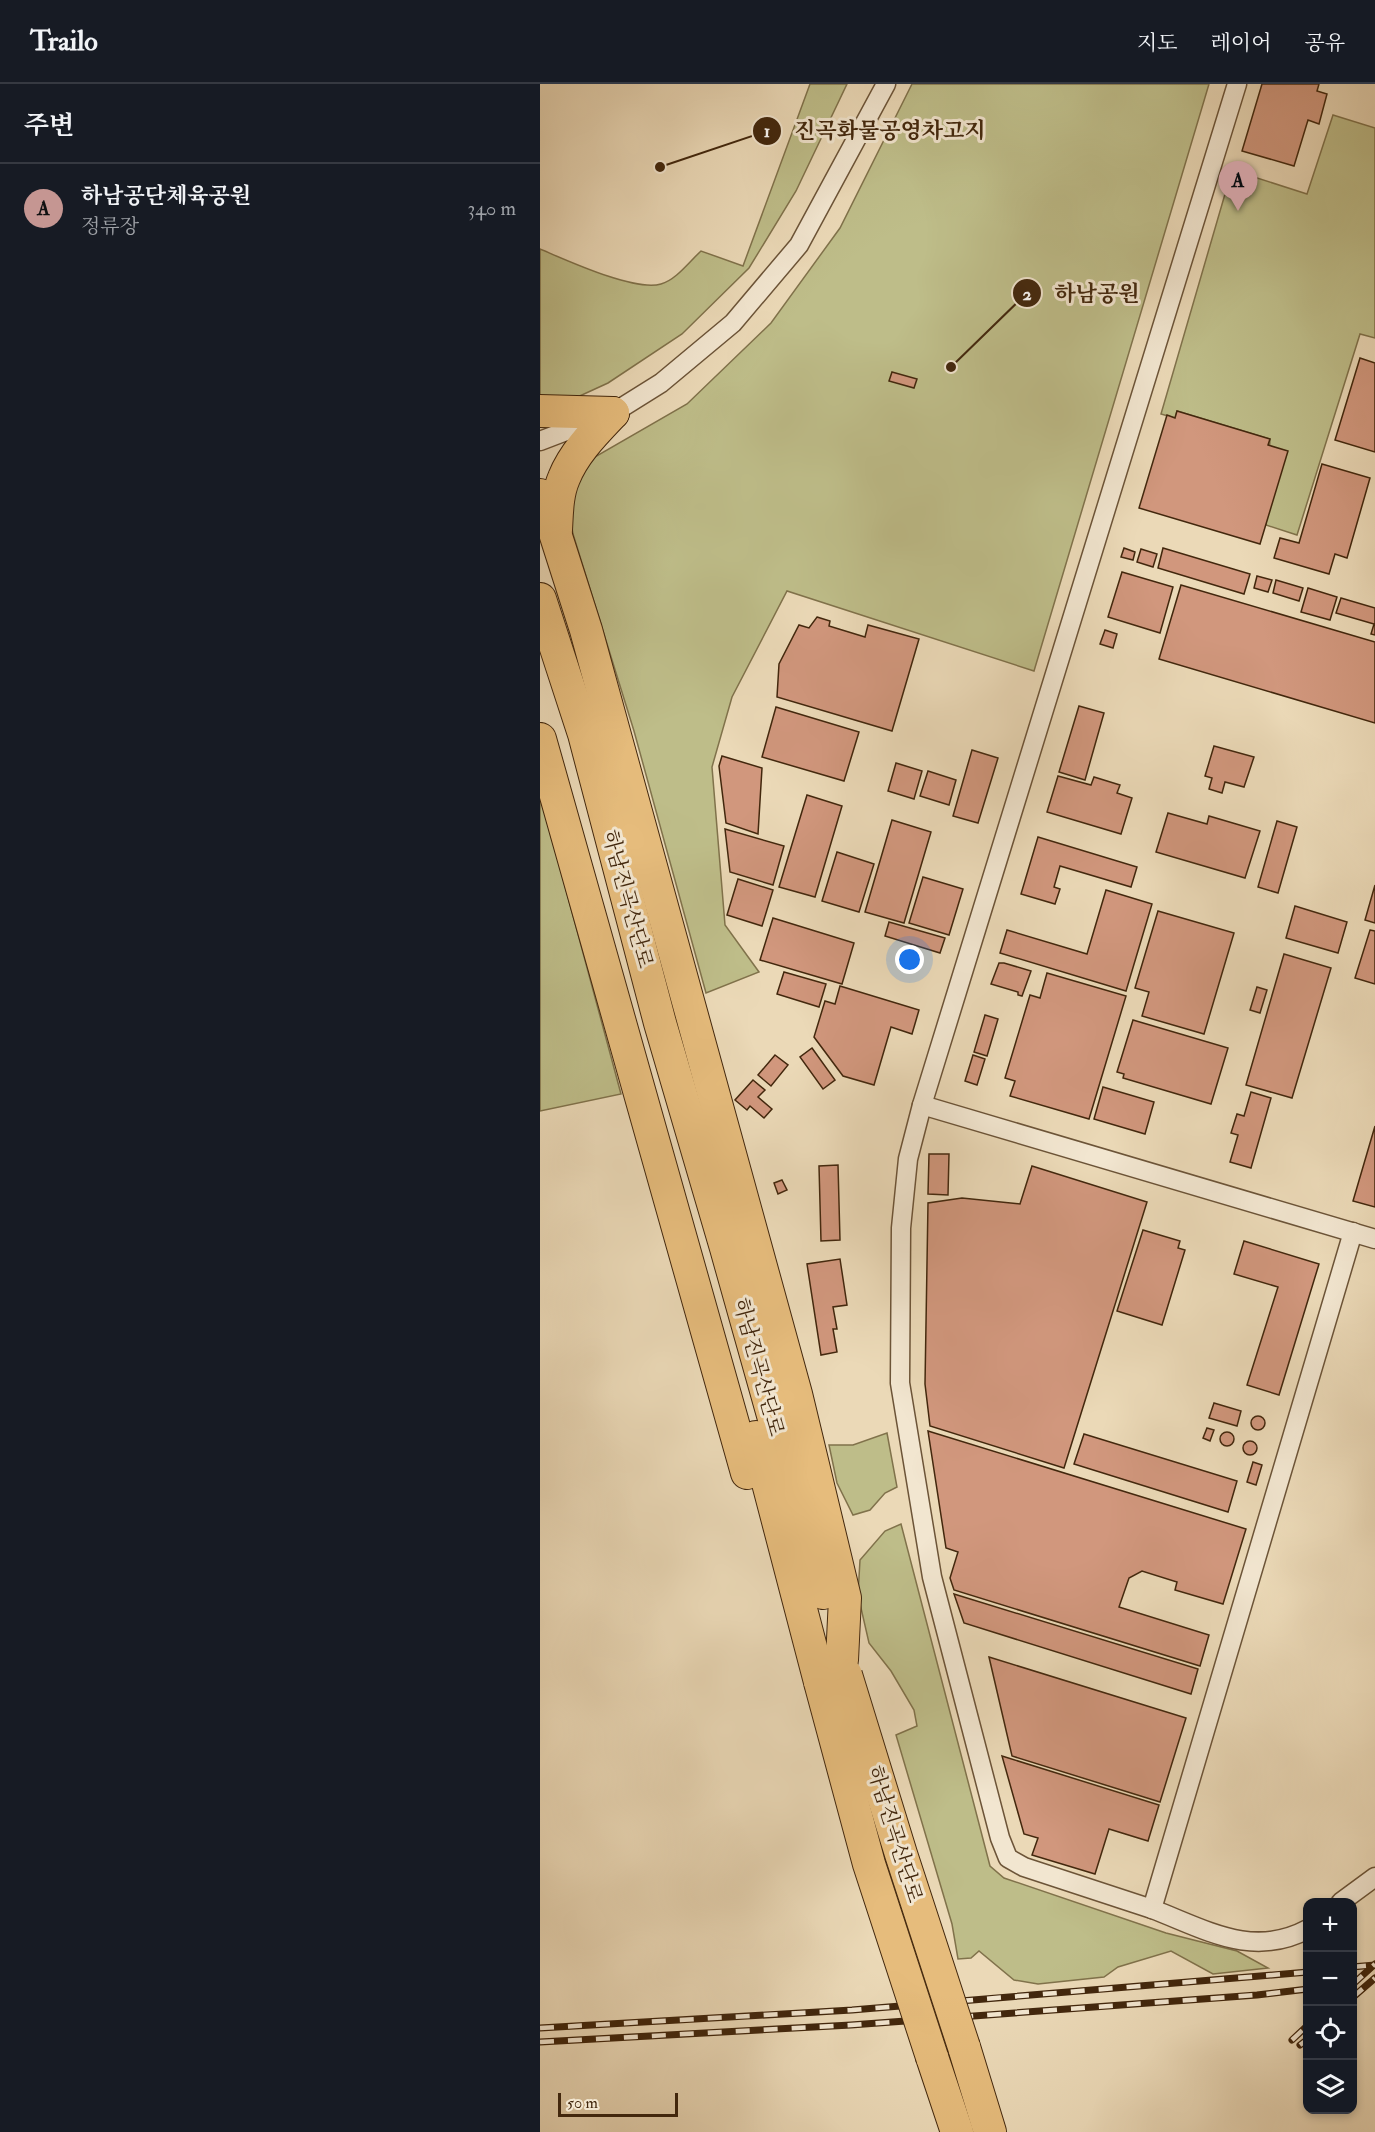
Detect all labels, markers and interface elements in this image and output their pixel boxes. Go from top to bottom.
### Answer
text: Trailo [30,24,98,59]
text: 지도 [1137,30,1178,57]
text: 레이어 [1211,30,1271,57]
text: 공유 [1304,30,1345,57]
text: 주변 [24,110,74,142]
callout: 진곡화물공영차고지 [752,111,997,151]
text: 진곡화물공영차고지 [794,117,986,145]
text: 1 [764,120,770,143]
pin: A [1218,162,1258,211]
text: 하남공단체육공원 [81,182,251,210]
text: A [37,196,50,221]
text: 340 m [468,196,516,221]
text: 정류장 [81,214,139,239]
callout: 하남공원 [1012,273,1151,313]
text: 하남공원 [1054,280,1140,308]
text: 2 [1022,283,1032,306]
street label: 하남진곡산단로 [596,827,659,971]
your location [895,945,924,974]
street label: 하남진곡산단로 [727,1295,790,1439]
street label: 하남진곡산단로 [861,1762,928,1906]
map controls [1303,1898,1357,2114]
button: + [1303,1898,1357,1952]
button: − [1303,1952,1357,2006]
button: locate [1303,2006,1357,2060]
button: layers [1303,2060,1357,2114]
scale bar [558,2090,678,2118]
text: 50 m [567,2093,598,2113]

